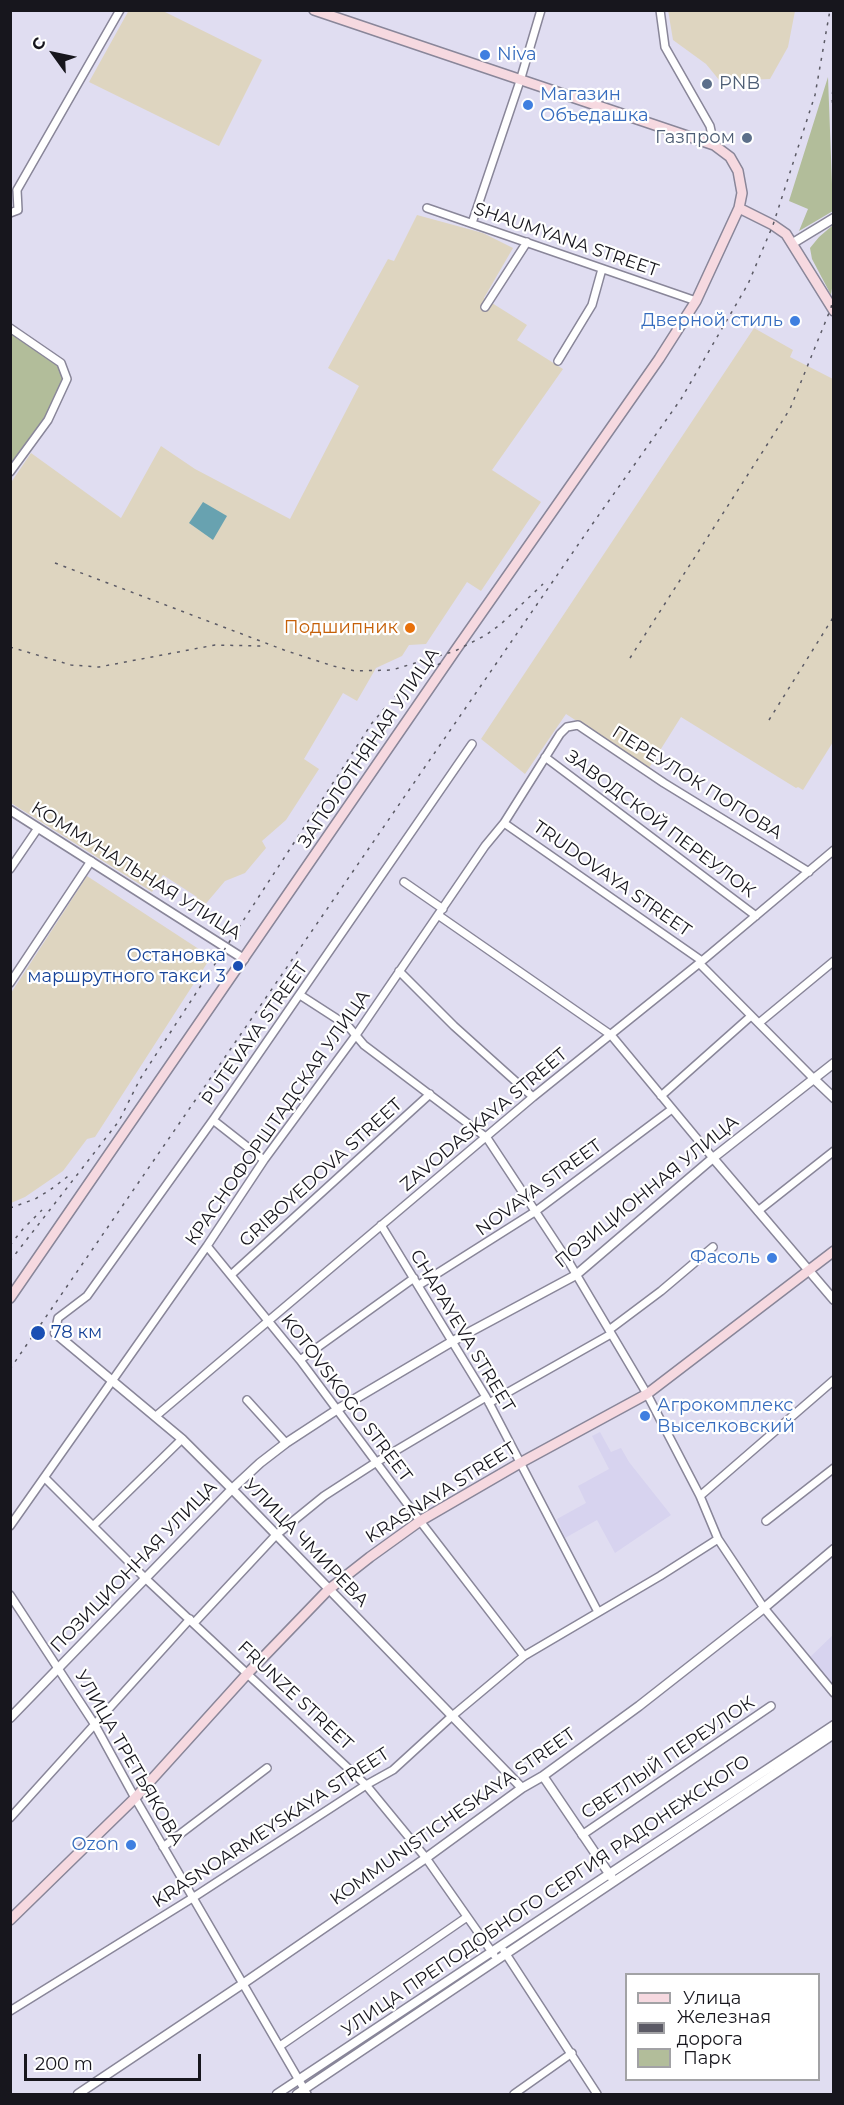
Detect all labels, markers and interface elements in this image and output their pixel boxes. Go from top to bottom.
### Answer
north arrow [24,24,84,84]
text: С [27,34,50,54]
place label: Niva [497,44,537,66]
marker: Niva [478,48,492,62]
place label: PNB [719,73,760,95]
marker: PNB [700,77,714,91]
place label: Магазин Объедашка [540,84,649,127]
marker: Магазин Объедашка [521,98,535,112]
place label: Газпром [655,127,735,149]
marker: Газпром [740,131,754,145]
street label: SHAUMYANA STREET [471,198,661,282]
place label: Дверной стиль [641,310,783,332]
marker: Дверной стиль [788,314,802,328]
place label: Подшипник [284,617,398,639]
marker: Подшипник [403,621,417,635]
street label: ЗАПОЛОТНЯНАЯ УЛИЦА [294,644,444,852]
street label: ПЕРЕУЛОК ПОПОВА [608,722,786,844]
street label: ЗАВОДСКОЙ ПЕРЕУЛОК [561,746,759,902]
street label: КОММУНАЛЬНАЯ УЛИЦА [27,797,245,945]
street label: TRUDOVAYA STREET [529,816,695,942]
place label: Остановка маршрутного такси 3 [27,945,226,988]
street label: PUTEVAYA STREET [197,958,313,1110]
marker: Остановка маршрутного такси 3 [231,959,245,973]
street label: КРАСНОФОРШТАДСКАЯ УЛИЦА [181,986,375,1250]
street label: ZAVODASKAYA STREET [396,1044,572,1196]
street label: GRIBOYEDOVA STREET [235,1094,407,1252]
street label: ПОЗИЦИОННАЯ УЛИЦА [551,1111,743,1273]
street label: NOVAYA STREET [472,1135,606,1241]
street label: CHAPAYEVA STREET [405,1246,519,1416]
place label: Фасоль [690,1247,760,1269]
marker: Фасоль [765,1251,779,1265]
street label: KOTOVSKOGO STREET [276,1310,416,1486]
place label: 78 км [51,1322,102,1344]
marker: 78 км [29,1324,47,1342]
place label: Агрокомплекс Выселковский [657,1395,795,1438]
marker: Агрокомплекс Выселковский [638,1409,652,1423]
street label: KRASNAYA STREET [362,1438,520,1548]
street label: УЛИЦА ЧМИРЕВА [239,1474,373,1612]
street label: ПОЗИЦИОННАЯ УЛИЦА [46,1477,222,1657]
street label: FRUNZE STREET [233,1637,357,1755]
street label: УЛИЦА ТРЕТЬЯКОВА [70,1666,188,1850]
street label: СВЕТЛЫЙ ПЕРЕУЛОК [577,1692,759,1824]
street label: KOMMUNISTICHESKAYA STREET [326,1724,580,1910]
street label: KRASNOARMEYSKAYA STREET [149,1743,393,1913]
street label: УЛИЦА ПРЕПОДОБНОГО СЕРГИЯ РАДОНЕЖСКОГО [338,1751,754,2041]
place label: Ozon [71,1834,119,1856]
marker: Ozon [124,1838,138,1852]
legend [625,1973,820,2081]
text: Улица [683,1987,741,2009]
text: Железная дорога [677,2006,771,2050]
scale bar [27,2042,204,2080]
text: Парк [683,2047,731,2069]
text: 200 m [35,2053,93,2075]

